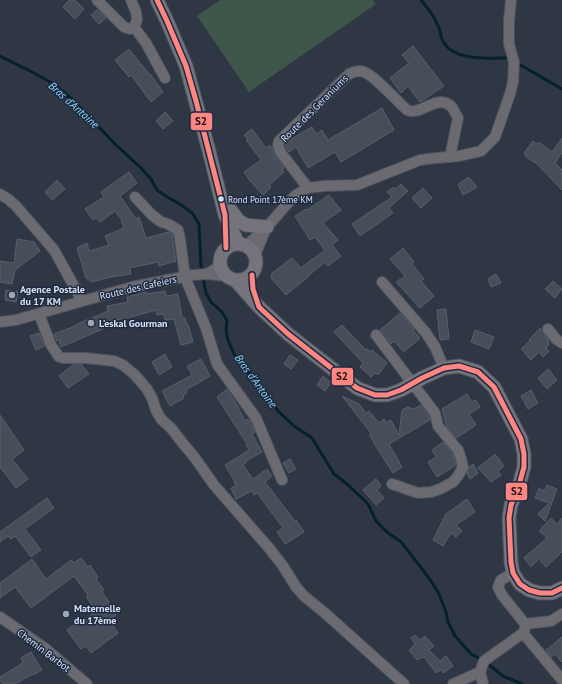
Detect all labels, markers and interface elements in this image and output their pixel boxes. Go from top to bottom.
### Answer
street label: Route des Geraniums [278,72,351,145]
water label: Bras d'Antoine [46,79,102,131]
line badge: S2 [190,112,213,131]
text: S2 [195,114,207,128]
marker: Rond Point 17ème KM [216,194,226,204]
place label: Rond Point 17ème KM [228,194,313,205]
street label: Route des Cafeiers [98,272,178,303]
place label: Agence Postale du 17 KM [20,283,85,308]
marker: Agence Postale du 17 KM [7,290,17,300]
place label: L'eskal Gourman [99,317,168,330]
marker: L'eskal Gourman [86,318,96,328]
water label: Bras d'Antoine [232,351,280,411]
line badge: S2 [331,367,354,386]
text: S2 [336,369,348,383]
line badge: S2 [505,482,528,501]
text: S2 [511,484,523,498]
place label: Maternelle du 17ème [74,602,120,627]
marker: Maternelle du 17ème [61,609,71,619]
street label: Chemin Barbot [14,626,73,675]

